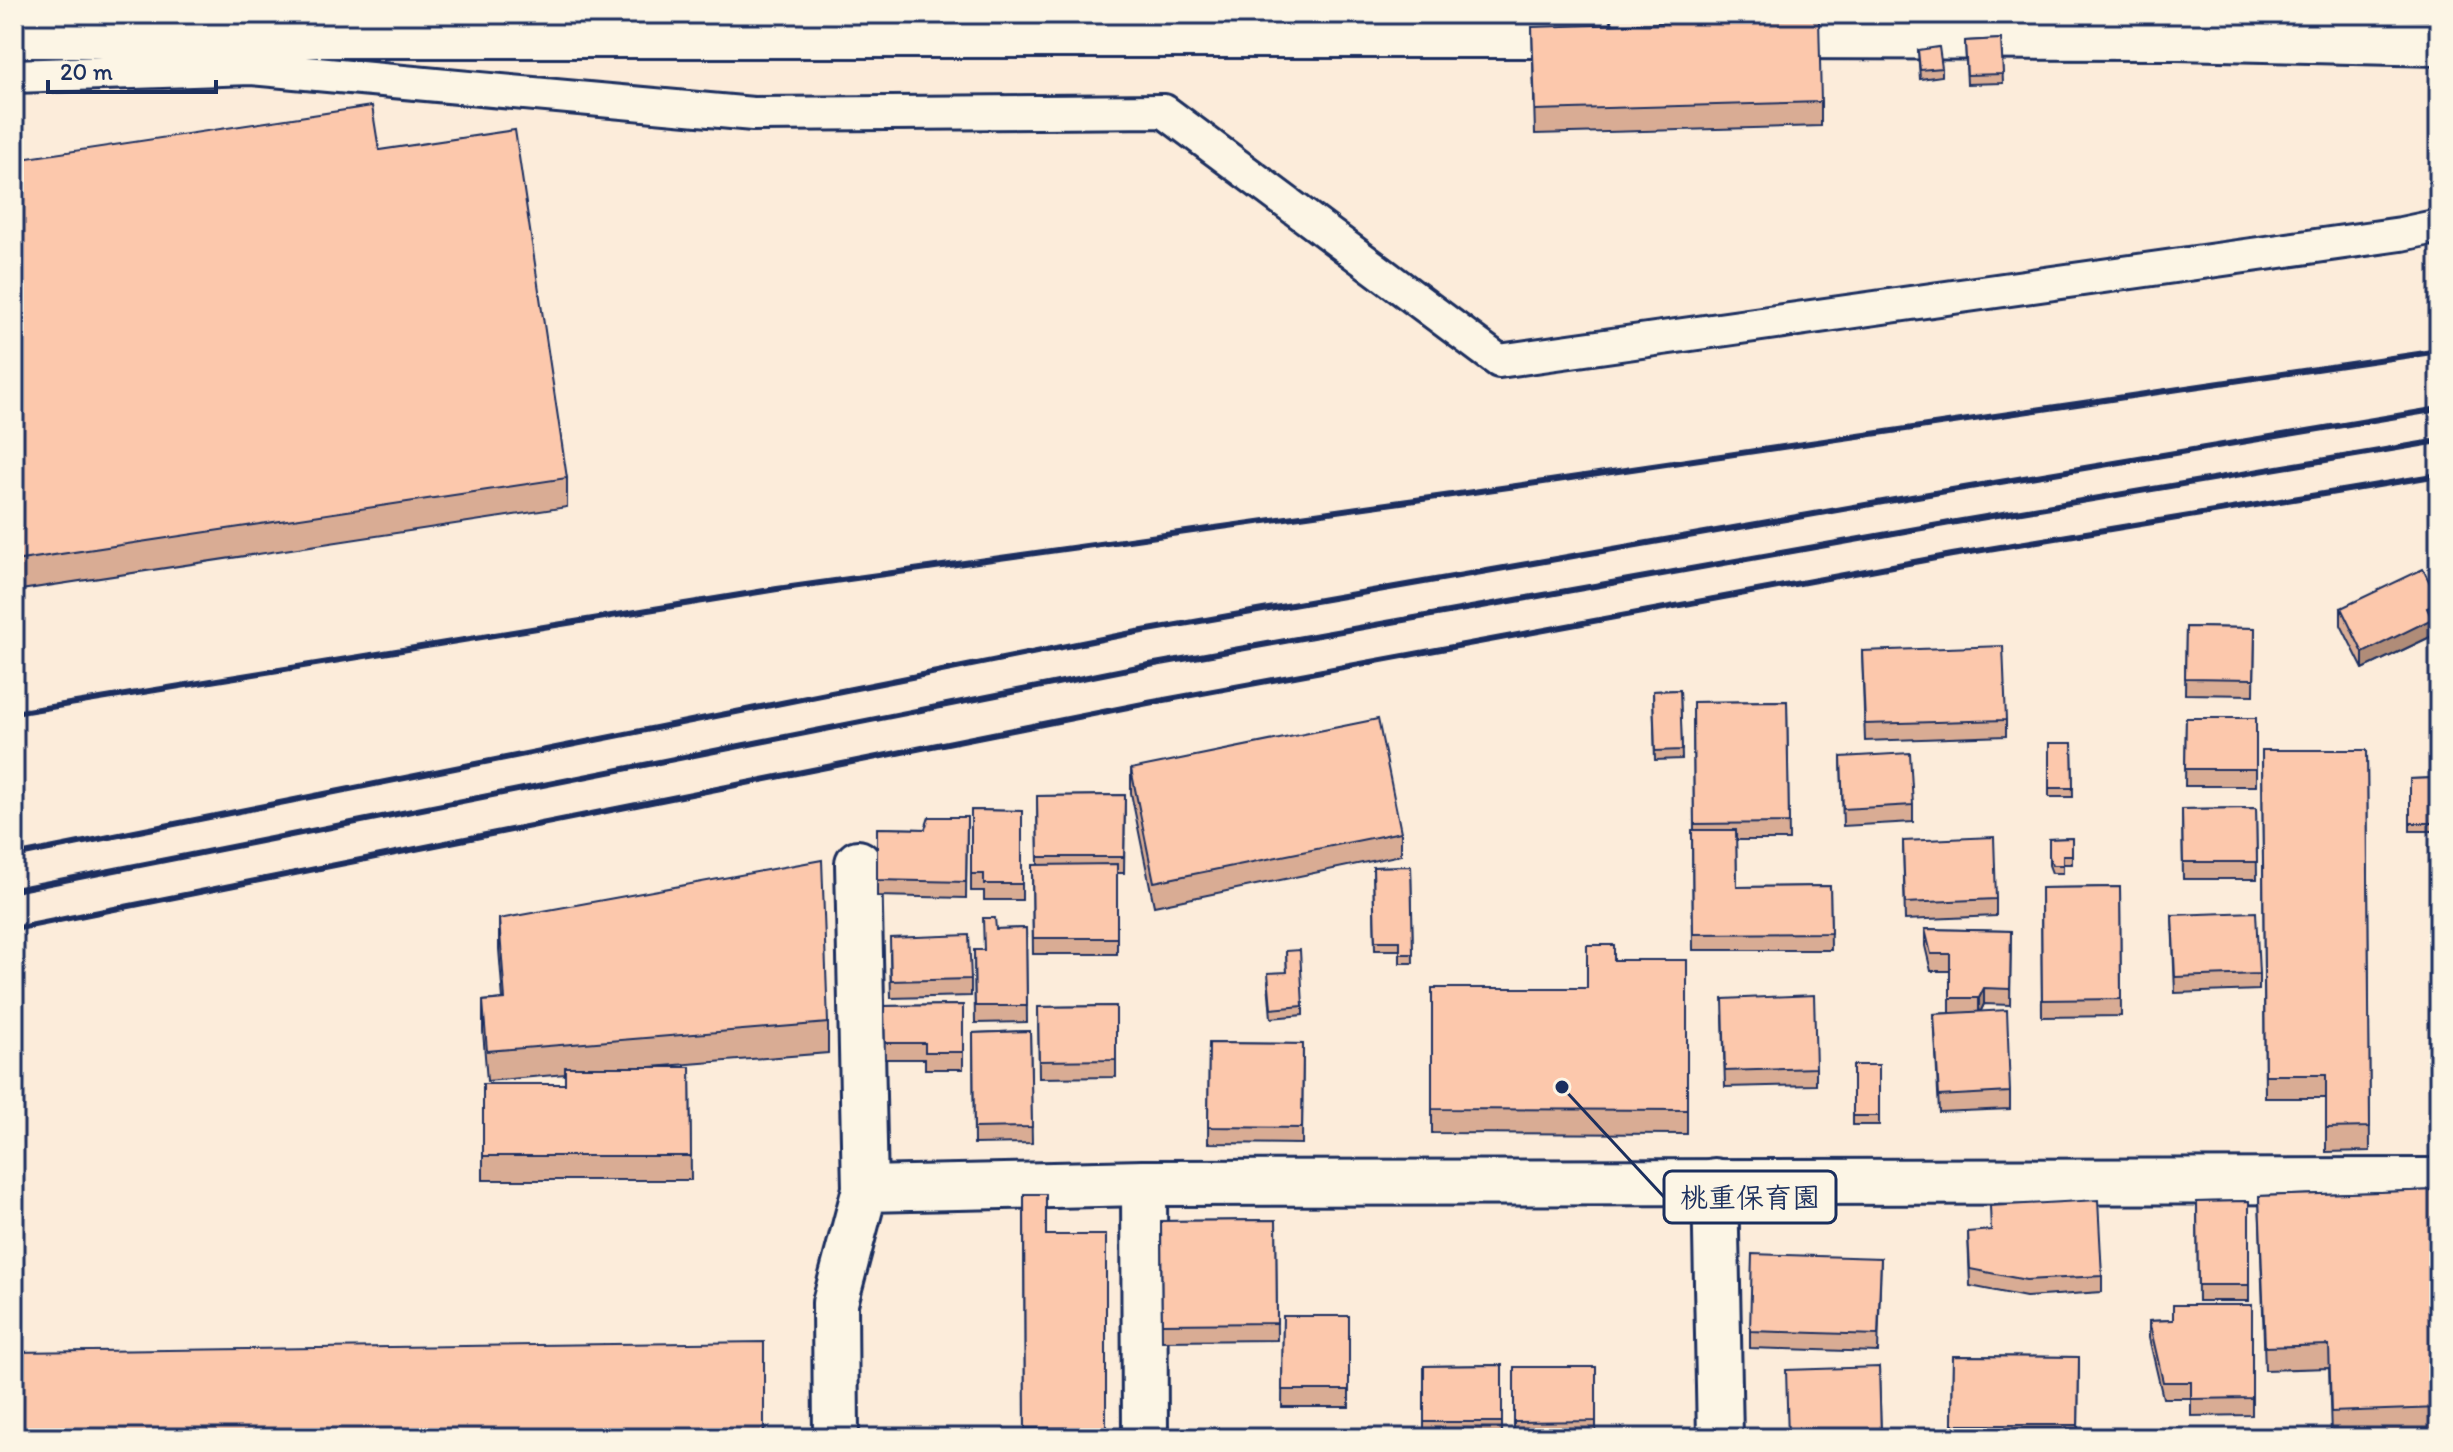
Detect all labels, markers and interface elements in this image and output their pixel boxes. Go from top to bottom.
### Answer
scale bar [48,44,216,94]
text: 20 m [60,57,113,86]
callout: 桃重保育園 [1664,1171,1836,1223]
text: 桃重保育園 [1680,1180,1820,1214]

